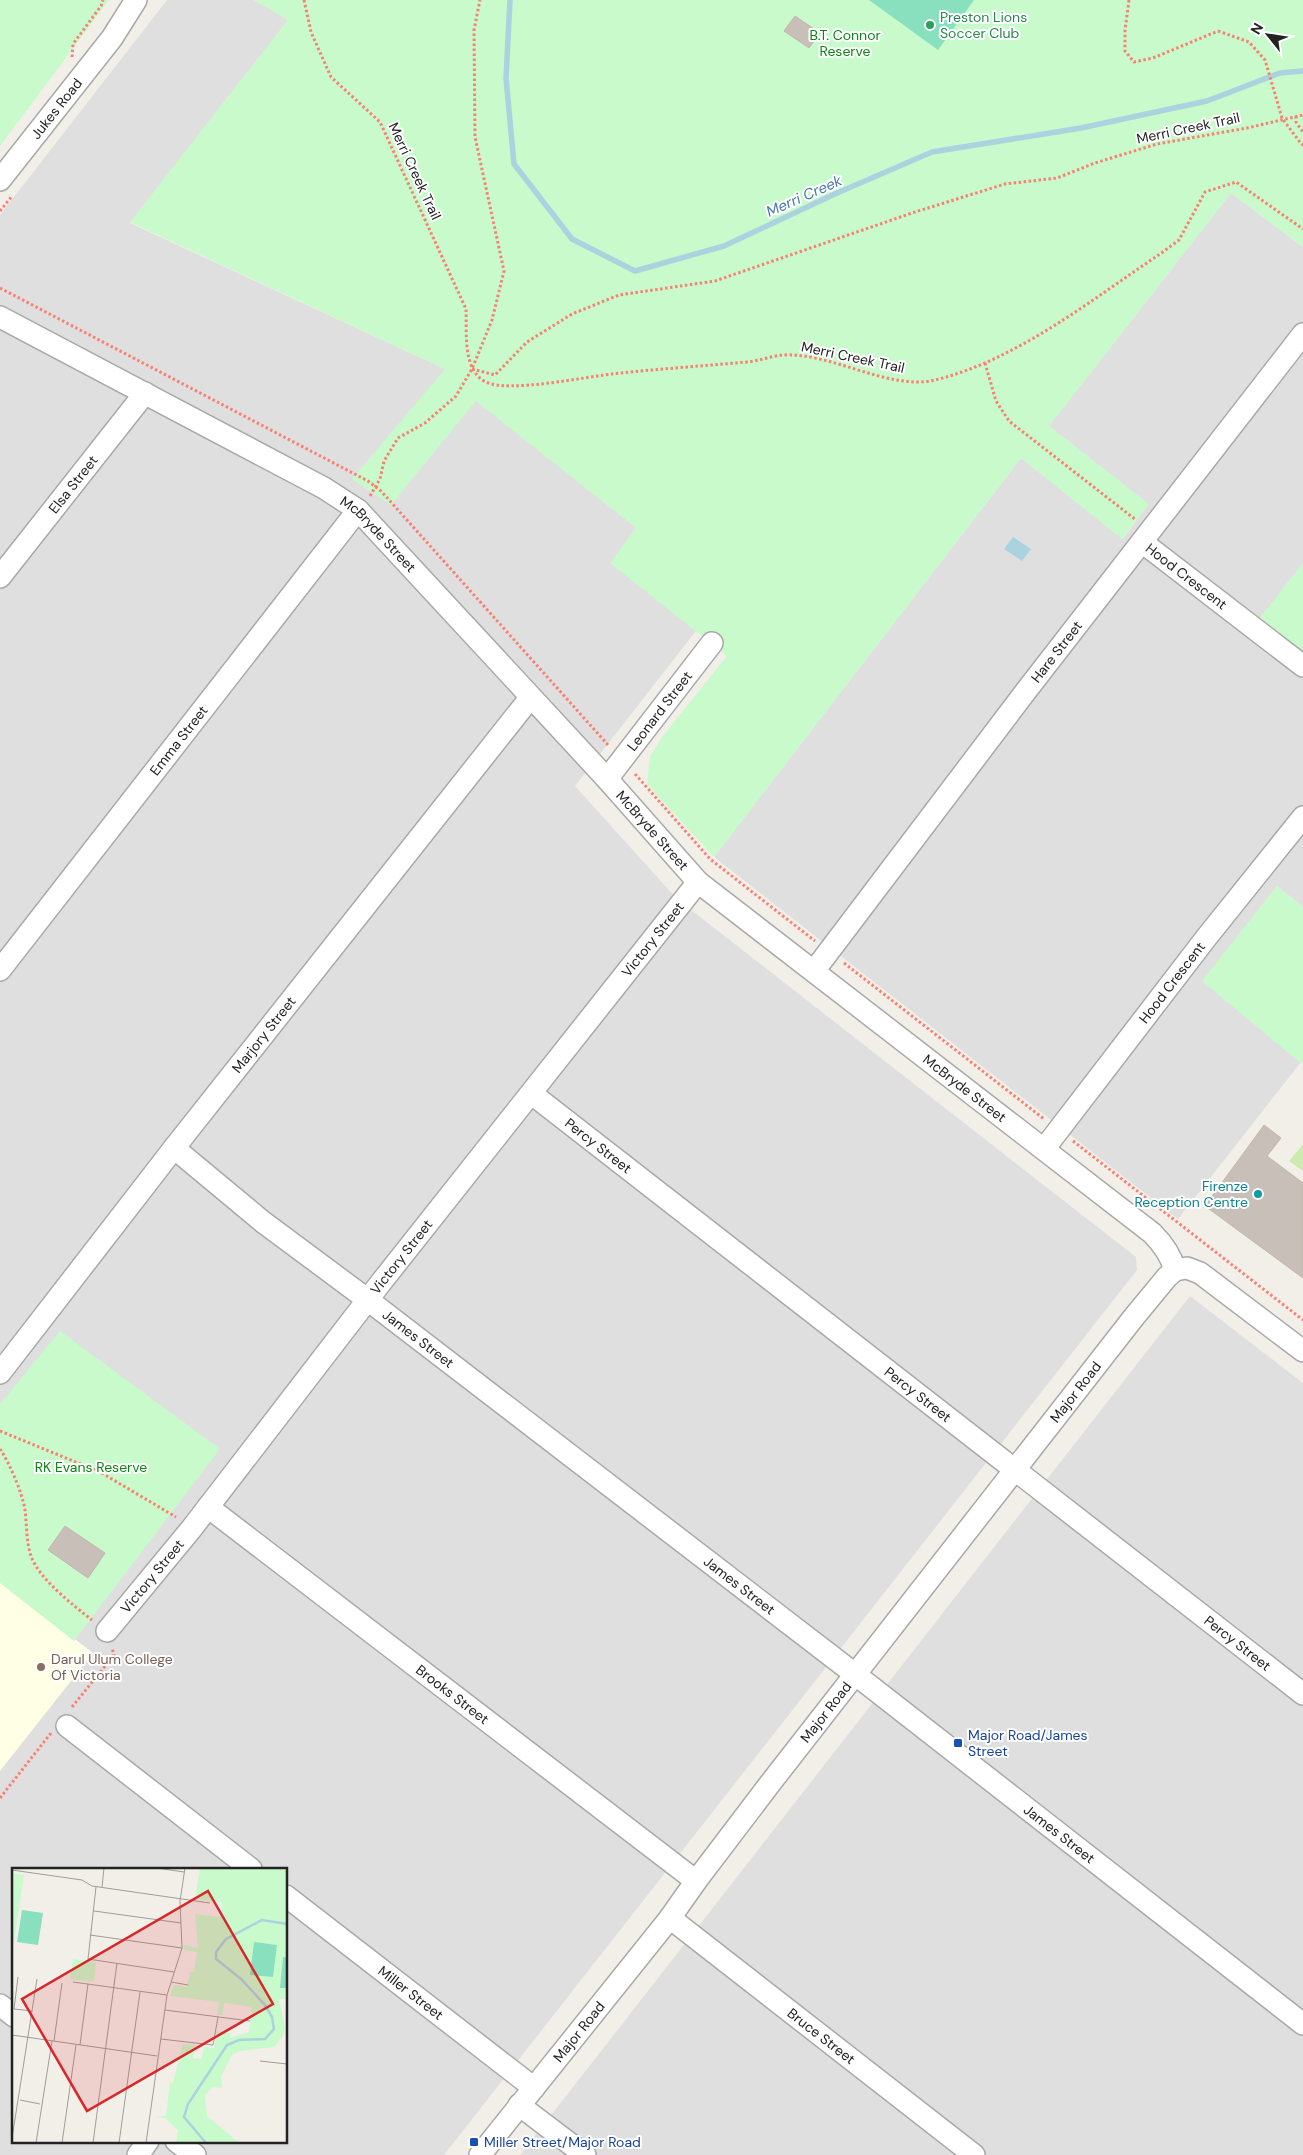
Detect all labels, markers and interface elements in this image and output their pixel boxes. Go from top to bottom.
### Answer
place label: Preston Lions Soccer Club [940,8,1027,42]
north arrow [1243,10,1293,60]
marker: Preston Lions Soccer Club [924,19,936,31]
text: N [1246,20,1267,37]
park label: B.T. Connor Reserve [809,26,881,60]
street label: Jukes Road [27,74,86,143]
street label: Merri Creek Trail [1135,108,1241,148]
street label: Merri Creek Trail [385,120,445,222]
water label: Merri Creek [763,170,845,222]
street label: Merri Creek Trail [800,337,906,377]
street label: Elsa Street [45,452,102,517]
street label: McBryde Street [337,492,420,576]
street label: Hood Crescent [1142,539,1231,613]
street label: Hare Street [1027,617,1086,686]
street label: Leonard Street [623,667,696,754]
street label: Emma Street [146,702,212,779]
street label: McBryde Street [612,787,693,874]
street label: Victory Street [617,898,688,980]
street label: Hood Crescent [1135,938,1209,1027]
street label: Marjory Street [228,993,300,1077]
street label: McBryde Street [919,1050,1010,1126]
street label: Percy Street [561,1114,635,1177]
place label: Firenze Reception Centre [1134,1177,1248,1211]
marker: Firenze Reception Centre [1252,1188,1264,1200]
street label: Victory Street [366,1216,436,1298]
street label: James Street [379,1305,458,1372]
street label: Major Road [1046,1358,1105,1426]
street label: Percy Street [881,1363,955,1426]
park label: RK Evans Reserve [35,1458,147,1476]
street label: Victory Street [116,1536,188,1617]
street label: James Street [700,1552,779,1619]
street label: Percy Street [1200,1611,1275,1675]
place label: Darul Ulum College Of Victoria [51,1650,173,1684]
marker: Darul Ulum College Of Victoria [35,1661,47,1673]
street label: Brooks Street [412,1661,493,1728]
street label: Major Road [796,1678,855,1746]
place label: Major Road/James Street [968,1726,1088,1760]
marker: Major Road/James Street [952,1737,964,1749]
street label: James Street [1020,1800,1099,1867]
inset map [12,1868,288,2142]
street label: Miller Street [375,1962,447,2024]
street label: Major Road [549,1998,609,2066]
street label: Bruce Street [784,2004,859,2068]
place label: Miller Street/Major Road [484,2133,641,2151]
marker: Miller Street/Major Road [468,2136,480,2148]

